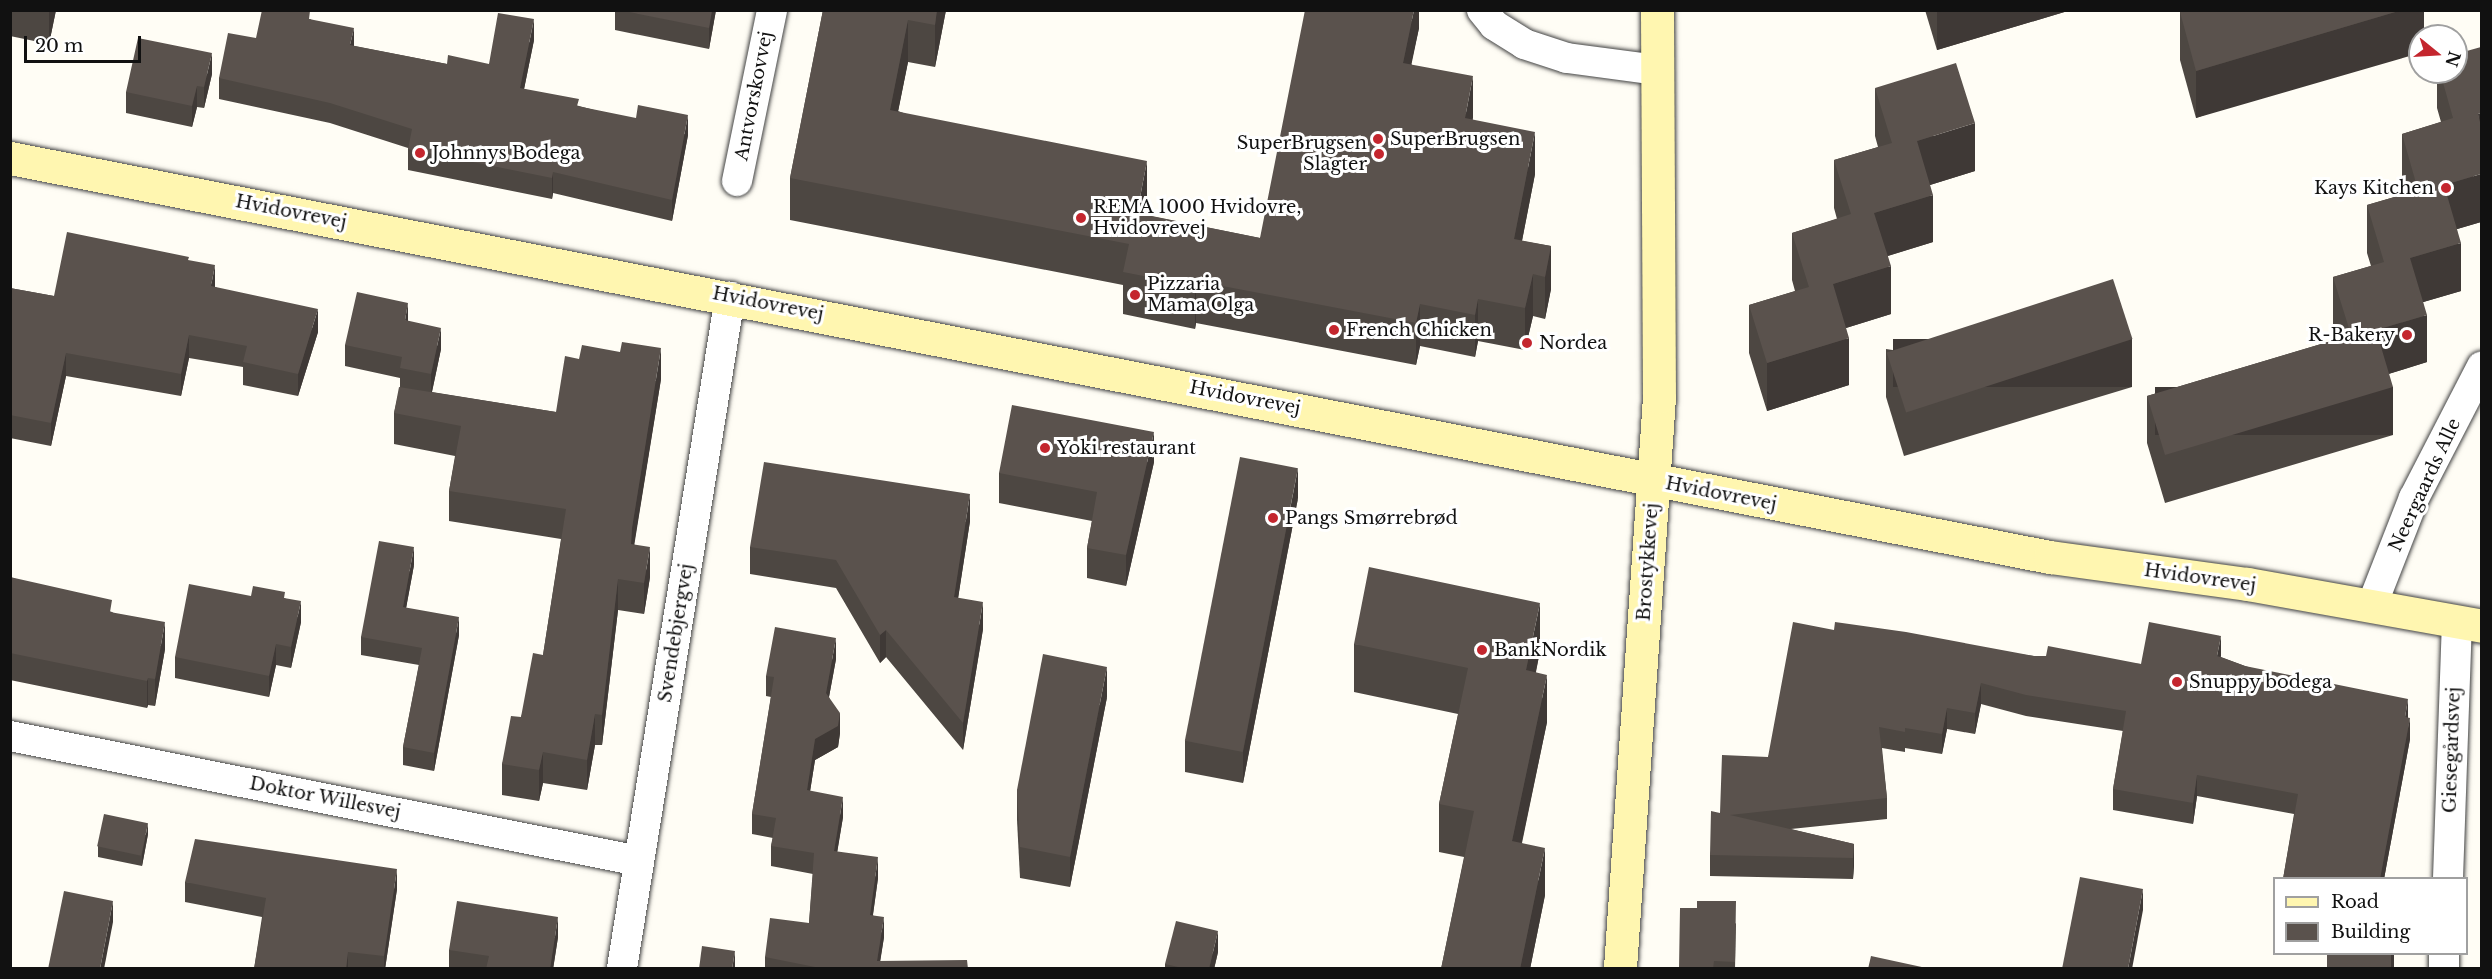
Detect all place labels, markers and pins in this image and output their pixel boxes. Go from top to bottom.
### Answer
place label: SuperBrugsen [1390,128,1520,150]
marker: SuperBrugsen [1371,132,1385,146]
place label: SuperBrugsen Slagter [1237,133,1367,176]
place label: Johnnys Bodega [432,142,581,164]
marker: Johnnys Bodega [413,146,427,160]
marker: SuperBrugsen Slagter [1372,147,1386,161]
place label: Kays Kitchen [2314,177,2434,199]
marker: Kays Kitchen [2439,181,2453,195]
place label: REMA 1000 Hvidovre, Hvidovrevej [1093,197,1302,240]
marker: REMA 1000 Hvidovre, Hvidovrevej [1074,211,1088,225]
place label: Pizzaria Mama Olga [1147,274,1254,316]
marker: Pizzaria Mama Olga [1128,288,1142,302]
place label: French Chicken [1346,319,1492,341]
marker: French Chicken [1327,323,1341,337]
place label: R-Bakery [2308,324,2395,346]
marker: R-Bakery [2400,328,2414,342]
place label: Nordea [1539,332,1607,354]
marker: Nordea [1520,336,1534,350]
place label: Yoki restaurant [1057,437,1196,459]
marker: Yoki restaurant [1038,441,1052,455]
place label: Pangs Smørrebrød [1285,507,1458,529]
marker: Pangs Smørrebrød [1266,511,1280,525]
place label: BankNordik [1494,639,1606,661]
marker: BankNordik [1475,643,1489,657]
place label: Snuppy bodega [2189,671,2333,693]
marker: Snuppy bodega [2170,675,2184,689]

